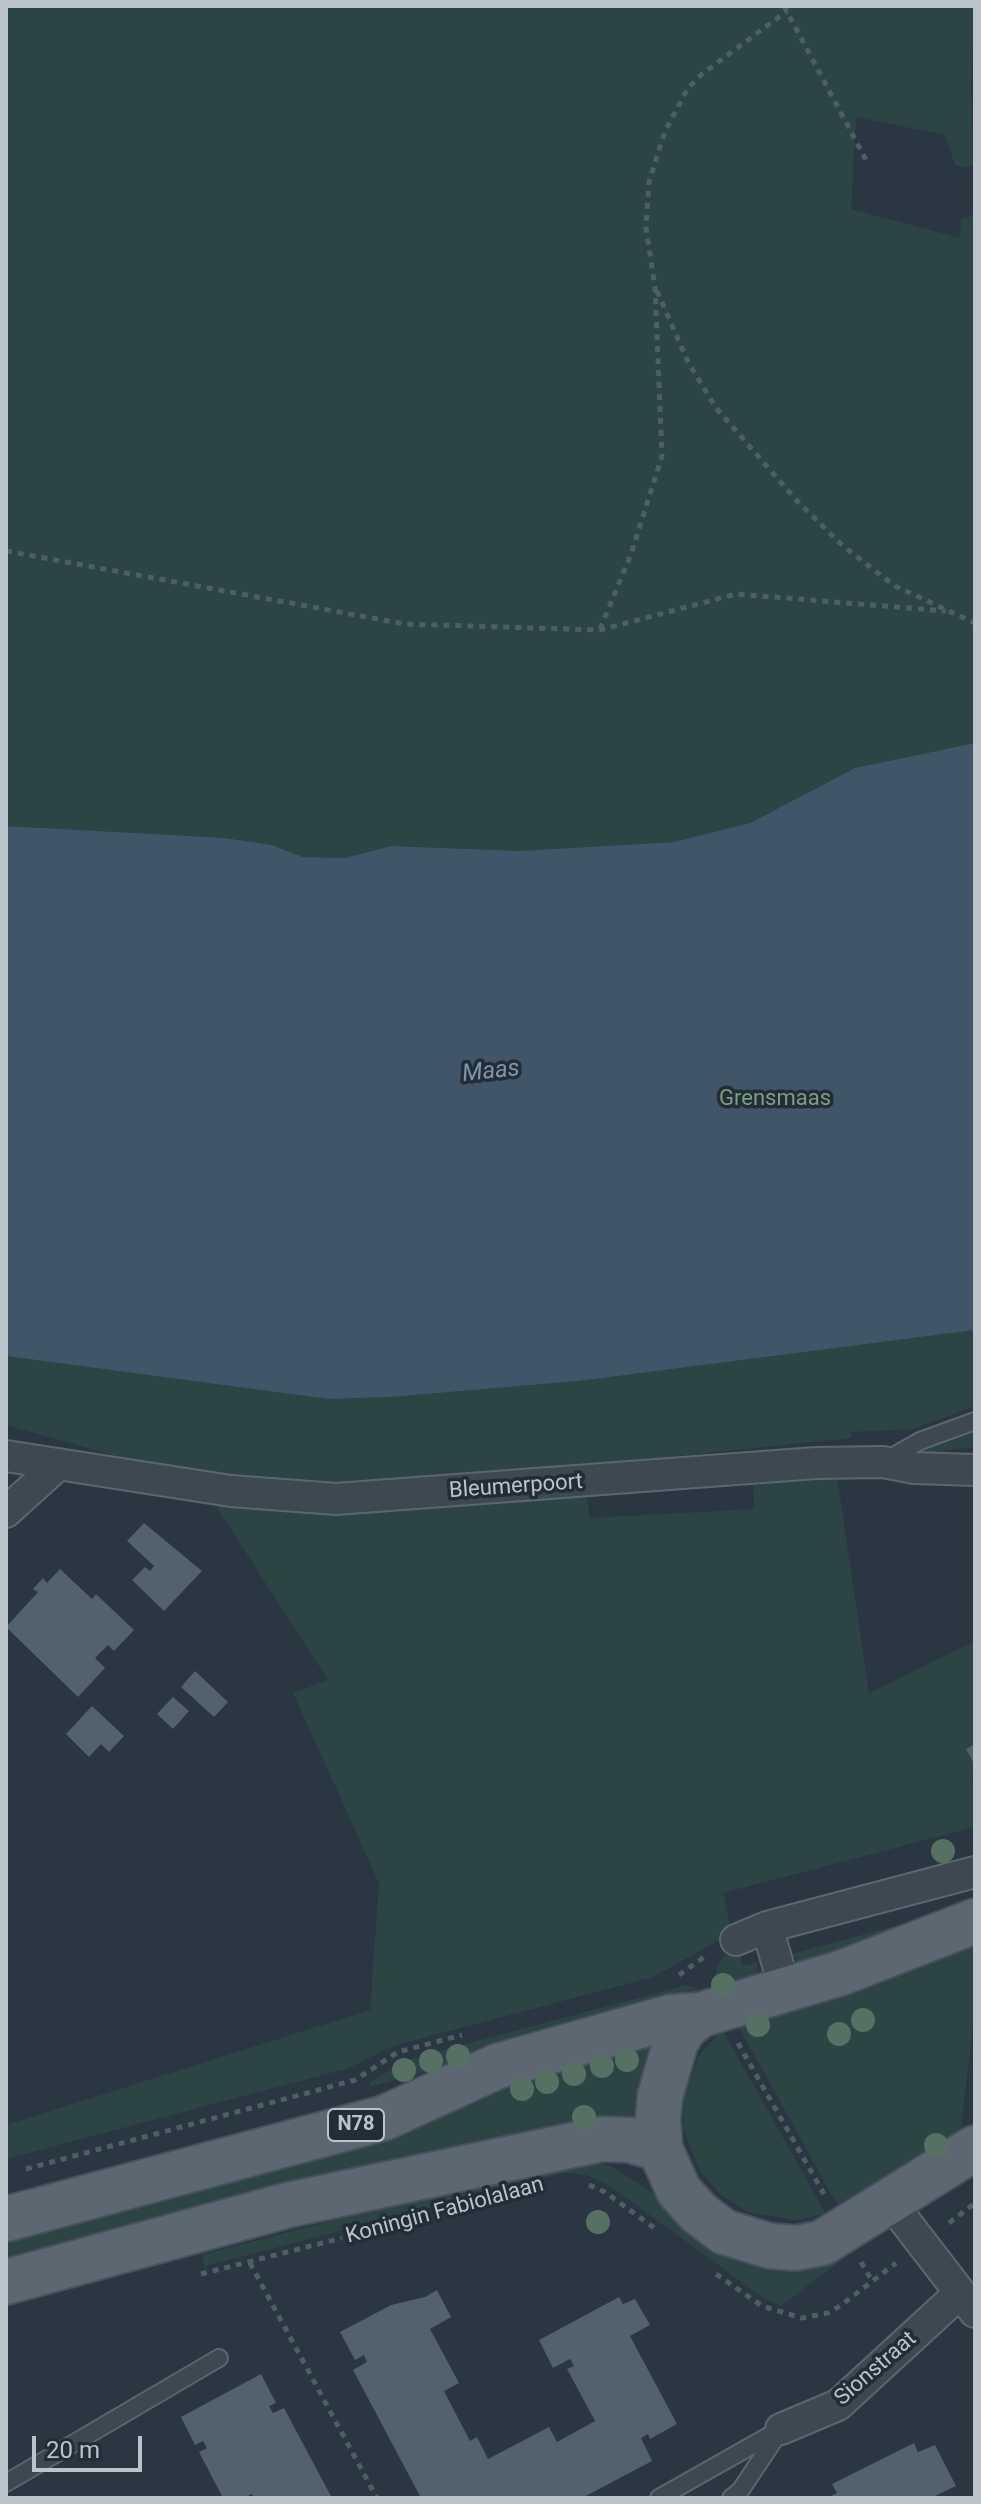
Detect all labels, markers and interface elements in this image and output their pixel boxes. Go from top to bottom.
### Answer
water label: Maas [461,1055,521,1089]
park label: Grensmaas [719,1086,831,1112]
street label: Bleumerpoort [448,1469,584,1505]
road number: N78 [328,2109,384,2141]
street label: Koningin Fabiolalaan [343,2172,547,2250]
street label: Sionstraat [830,2326,922,2412]
scale bar [36,2420,146,2470]
text: 20 m [46,2436,100,2464]

